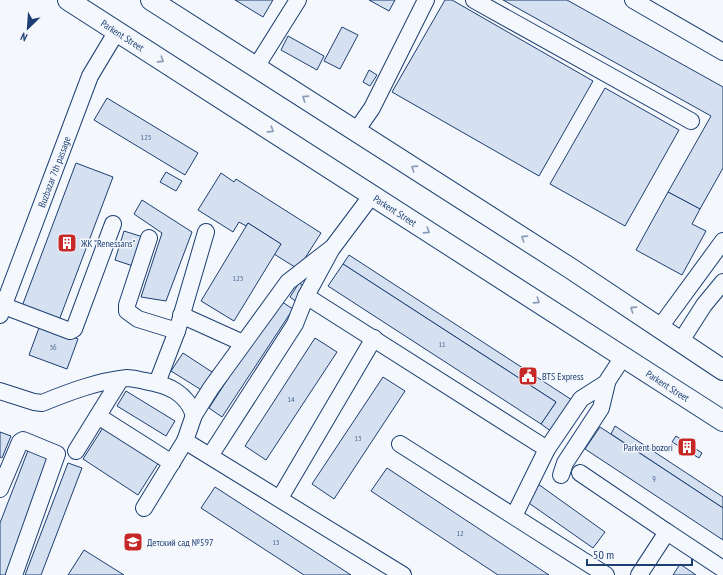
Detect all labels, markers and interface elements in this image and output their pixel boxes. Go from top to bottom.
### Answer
north arrow [8,8,48,48]
street label: Parkent Street [98,17,147,54]
text: N [18,29,29,45]
one-way arrow [157,55,164,63]
one-way arrow [302,95,309,103]
one-way arrow [267,125,274,133]
house number: 125 [141,132,151,142]
street label: Buzbazar 7th passage [35,135,74,209]
one-way arrow [411,166,418,173]
street label: Parkent Street [371,192,419,230]
one-way arrow [423,226,430,234]
building icon: ЖК "Renessans" [56,232,78,254]
one-way arrow [521,236,528,243]
place label: ЖК "Renessans" [80,237,135,250]
house number: 123 [233,273,244,283]
one-way arrow [532,296,539,303]
one-way arrow [630,307,637,314]
house number: 11 [438,339,446,349]
house number: 36 [49,342,57,352]
public building icon: BTS Express [517,365,539,387]
street label: Parkent Street [643,367,692,405]
place label: BTS Express [542,370,584,383]
house number: 14 [287,394,295,404]
house number: 13 [354,433,362,443]
building icon: Parkent bozori [676,436,698,458]
place label: Parkent bozori [624,441,673,454]
house number: 9 [652,473,656,483]
house number: 12 [456,528,464,538]
school or university icon: Детский сад №597 [122,531,144,553]
place label: Детский сад №597 [147,536,214,549]
house number: 15 [272,537,280,547]
scale bar [587,541,692,567]
text: 50 m [593,547,614,562]

